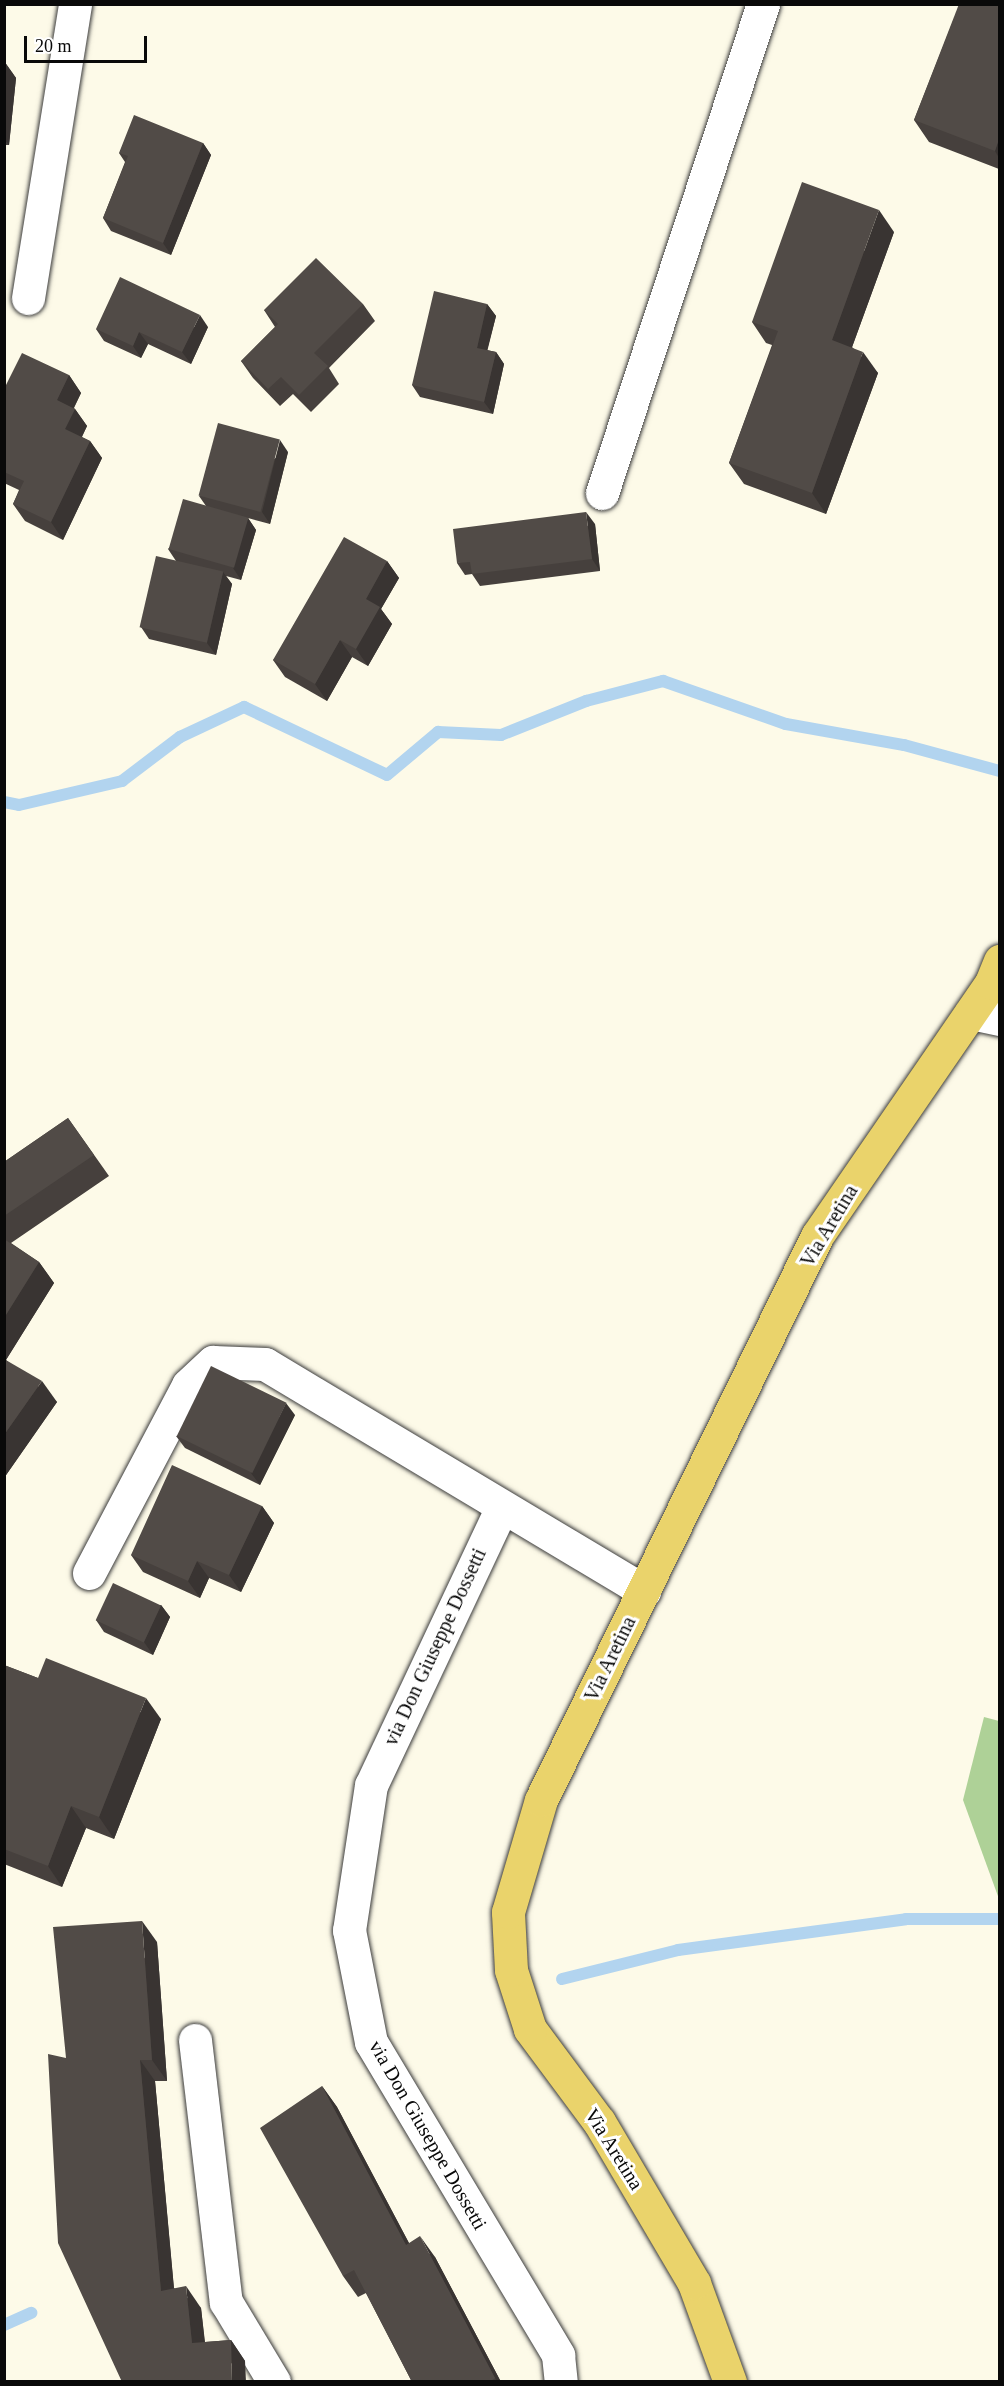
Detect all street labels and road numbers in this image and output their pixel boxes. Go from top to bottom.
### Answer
street label: Via Aretina [795,1180,863,1272]
street label: via Don Giuseppe Dossetti [379,1545,491,1749]
street label: Via Aretina [579,1612,641,1706]
street label: via Don Giuseppe Dossetti [364,2036,492,2234]
street label: Via Aretina [579,2103,649,2195]

